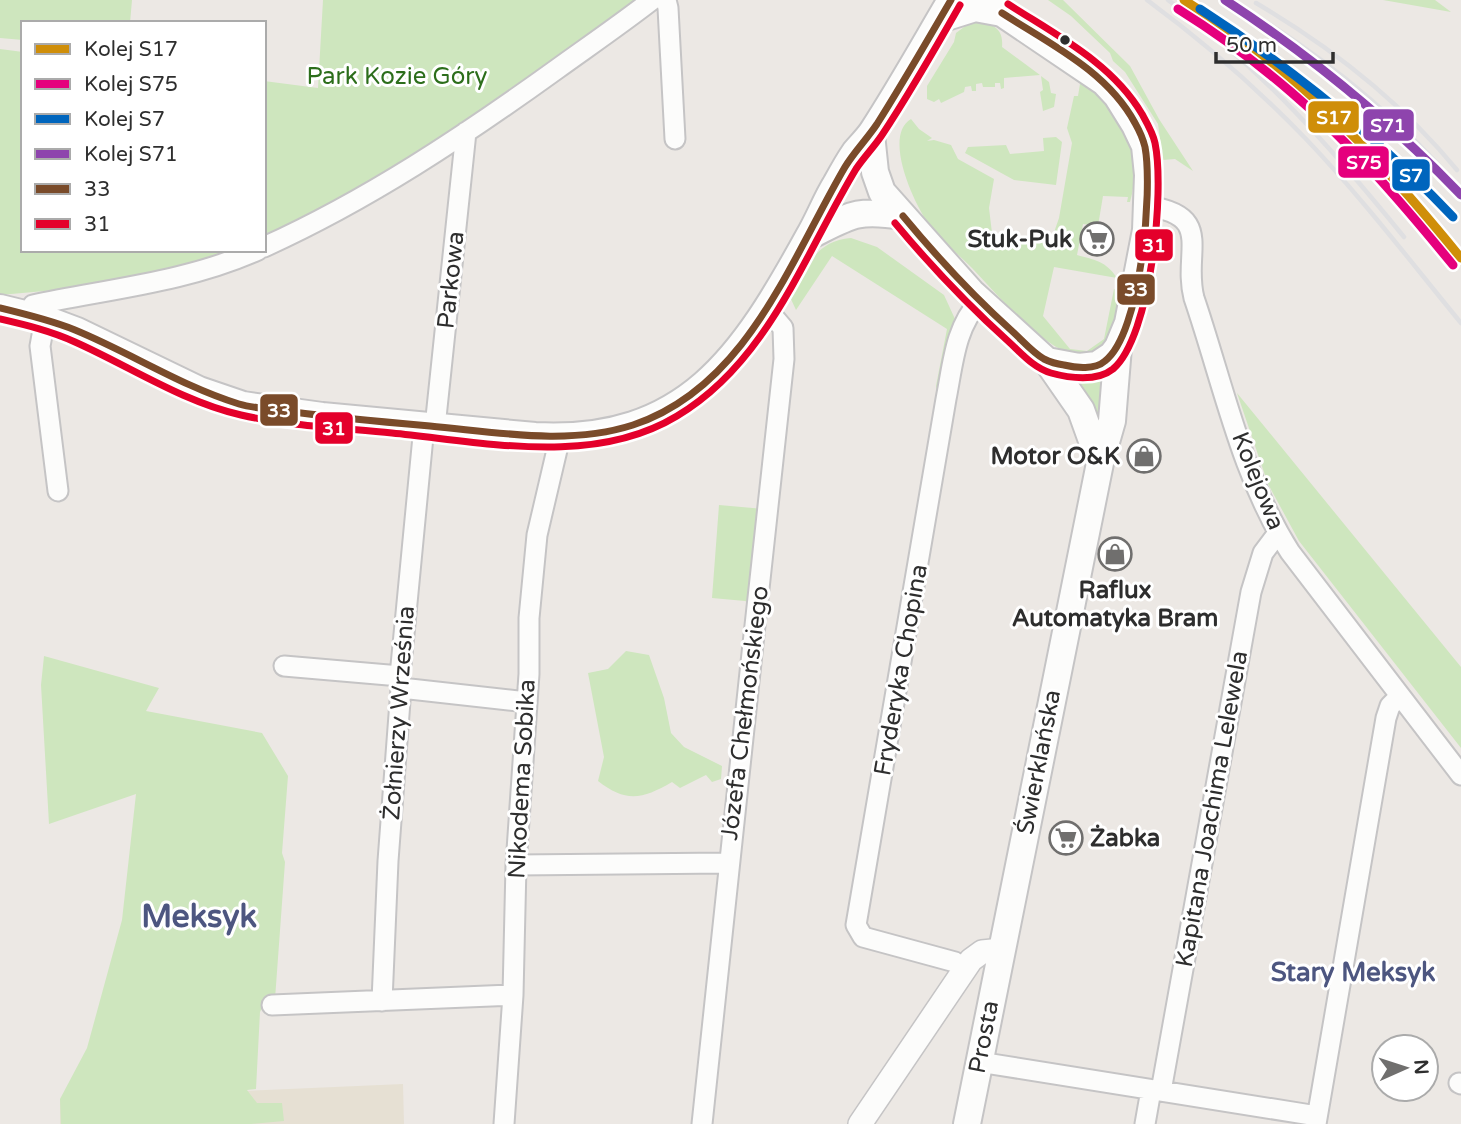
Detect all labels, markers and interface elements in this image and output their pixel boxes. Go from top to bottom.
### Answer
legend [21,21,266,252]
scale bar [1216,21,1333,65]
unlabelled marker [1058,33,1072,47]
text: 50 m [1226,33,1277,58]
text: Kolej S17 [84,37,178,62]
park label: Park Kozie Góry [307,62,487,91]
text: Kolej S75 [84,72,178,97]
line badge: S17 [1307,100,1360,134]
text: Kolej S7 [84,107,165,132]
text: S17 [1316,107,1352,129]
line badge: S71 [1362,108,1415,142]
text: S71 [1370,115,1406,137]
text: Kolej S71 [84,142,178,167]
line badge: S75 [1337,145,1390,179]
text: S75 [1346,152,1382,174]
line badge: S7 [1391,158,1431,192]
text: S7 [1399,165,1423,187]
text: 33 [84,177,110,202]
text: 31 [84,212,110,237]
supermarket icon: Stuk-Puk [1078,220,1116,258]
place label: Stuk-Puk [967,225,1072,254]
line badge: 31 [1134,228,1174,262]
street label: Parkowa [431,230,471,330]
text: 31 [1142,235,1166,257]
line badge: 33 [1116,273,1156,306]
text: 33 [1124,279,1148,301]
line badge: 33 [259,393,299,427]
text: 33 [267,400,291,422]
line badge: 31 [314,411,354,445]
text: 31 [322,418,346,440]
street label: Kolejowa [1225,428,1291,534]
shop icon: Motor O&K [1125,437,1163,475]
place label: Motor O&K [990,442,1120,471]
shop icon: Raflux Automatyka Bram [1096,535,1134,573]
street label: Fryderyka Chopina [868,562,934,778]
place label: Raflux Automatyka Bram [1012,576,1218,633]
street label: Józefa Chełmońskiego [715,584,775,842]
street label: Żołnierzy Września [377,605,421,821]
street label: Kapitana Joachima Lelewela [1170,648,1254,970]
street label: Nikodema Sobika [502,678,542,880]
street label: Świerklańska [1010,687,1067,837]
supermarket icon: Żabka [1047,819,1085,857]
place label: Żabka [1090,824,1160,853]
district label: Meksyk [141,898,257,936]
district label: Stary Meksyk [1271,957,1435,988]
street label: Prosta [963,998,1005,1076]
north arrow [1370,1033,1440,1103]
text: N [1410,1059,1432,1075]

